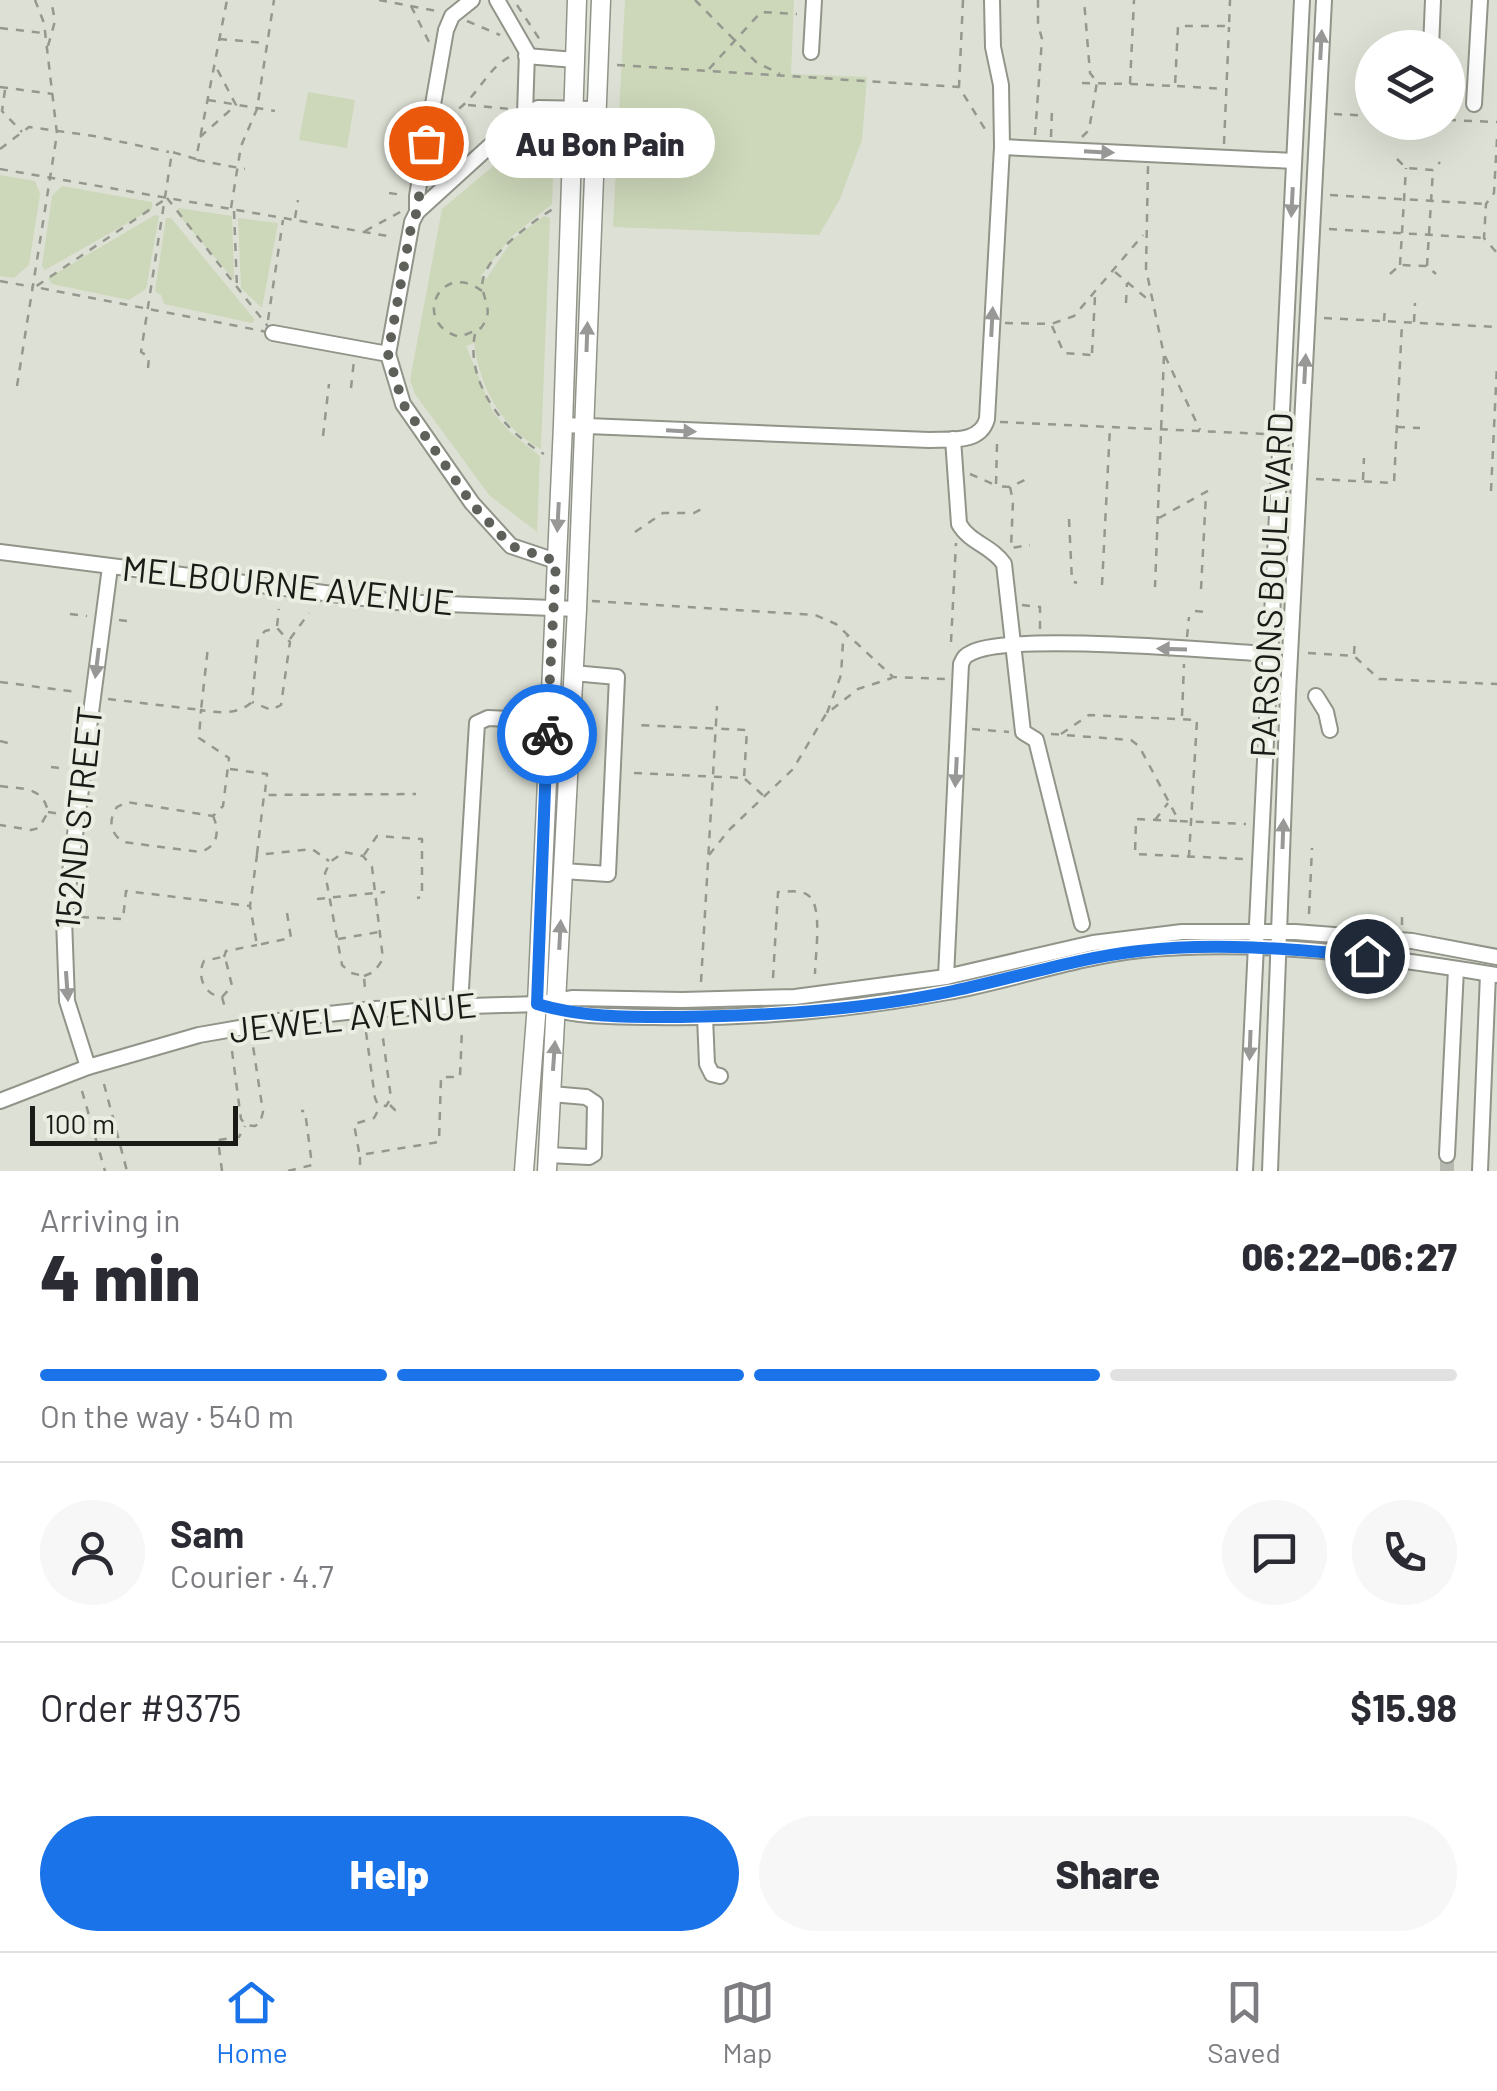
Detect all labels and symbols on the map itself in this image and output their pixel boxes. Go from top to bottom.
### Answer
one-way arrow [1313,28,1329,60]
pin [384,101,469,186]
callout: Au Bon Pain [486,108,716,178]
one-way arrow [1084,144,1116,160]
one-way arrow [1283,187,1299,219]
one-way arrow [985,306,1001,337]
one-way arrow [579,320,595,352]
one-way arrow [1297,353,1313,385]
street label: PARSONS BOULEVARD [1240,411,1300,758]
one-way arrow [666,423,697,439]
one-way arrow [550,502,566,534]
street label: MELBOURNE AVENUE [120,546,456,622]
one-way arrow [1155,641,1187,657]
one-way arrow [89,648,105,680]
courier [497,684,597,784]
street label: 152ND STREET [44,704,110,931]
one-way arrow [948,756,964,788]
one-way arrow [1276,817,1292,849]
pin [1325,914,1410,999]
one-way arrow [552,919,568,951]
one-way arrow [59,971,75,1003]
street label: JEWEL AVENUE [227,982,479,1050]
one-way arrow [1242,1029,1258,1061]
one-way arrow [546,1039,562,1071]
scale bar [30,1101,238,1146]

